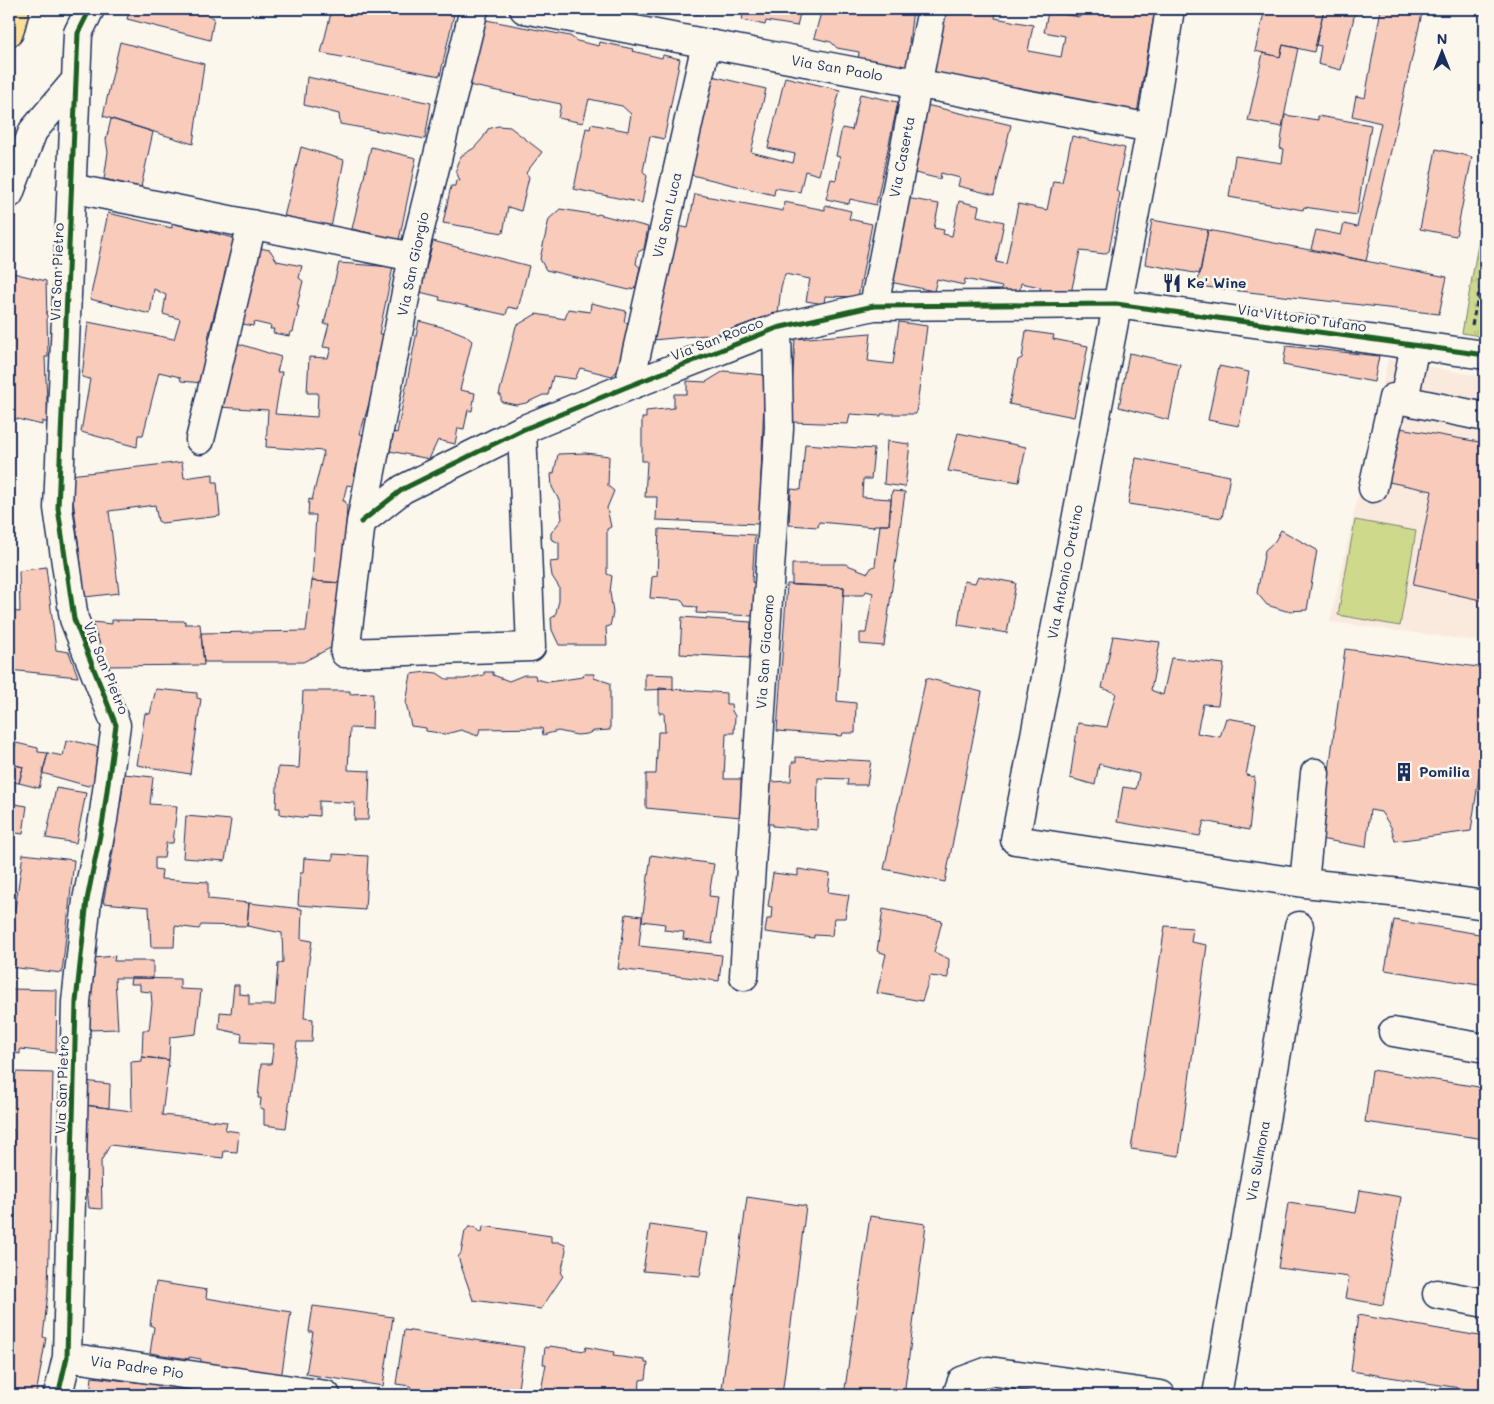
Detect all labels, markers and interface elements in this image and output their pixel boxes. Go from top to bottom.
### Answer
north arrow [1416,28,1466,78]
text: N [1437,29,1447,48]
street label: Via San Paolo [790,50,884,85]
street label: Via Caserta [884,115,919,199]
street label: Via San Luca [647,170,686,260]
street label: Via San Giorgio [392,210,433,318]
street label: Via San Pietro [45,223,68,321]
restaurant icon: Ke' Wine [1161,272,1183,294]
place label: Ke' Wine [1187,273,1246,292]
street label: Via Vittorio Tufano [1236,299,1368,336]
street label: Via San Rocco [668,312,766,365]
street label: Via Antonio Oratino [1042,503,1087,641]
street label: Via San Giacomo [751,594,778,710]
street label: Via San Pietro [79,619,134,717]
building icon: Pomilia [1393,761,1415,783]
place label: Pomilia [1419,762,1470,781]
street label: Via San Pietro [50,1036,73,1134]
street label: Via Sulmona [1241,1119,1274,1203]
street label: Via Padre Pio [89,1351,185,1382]

